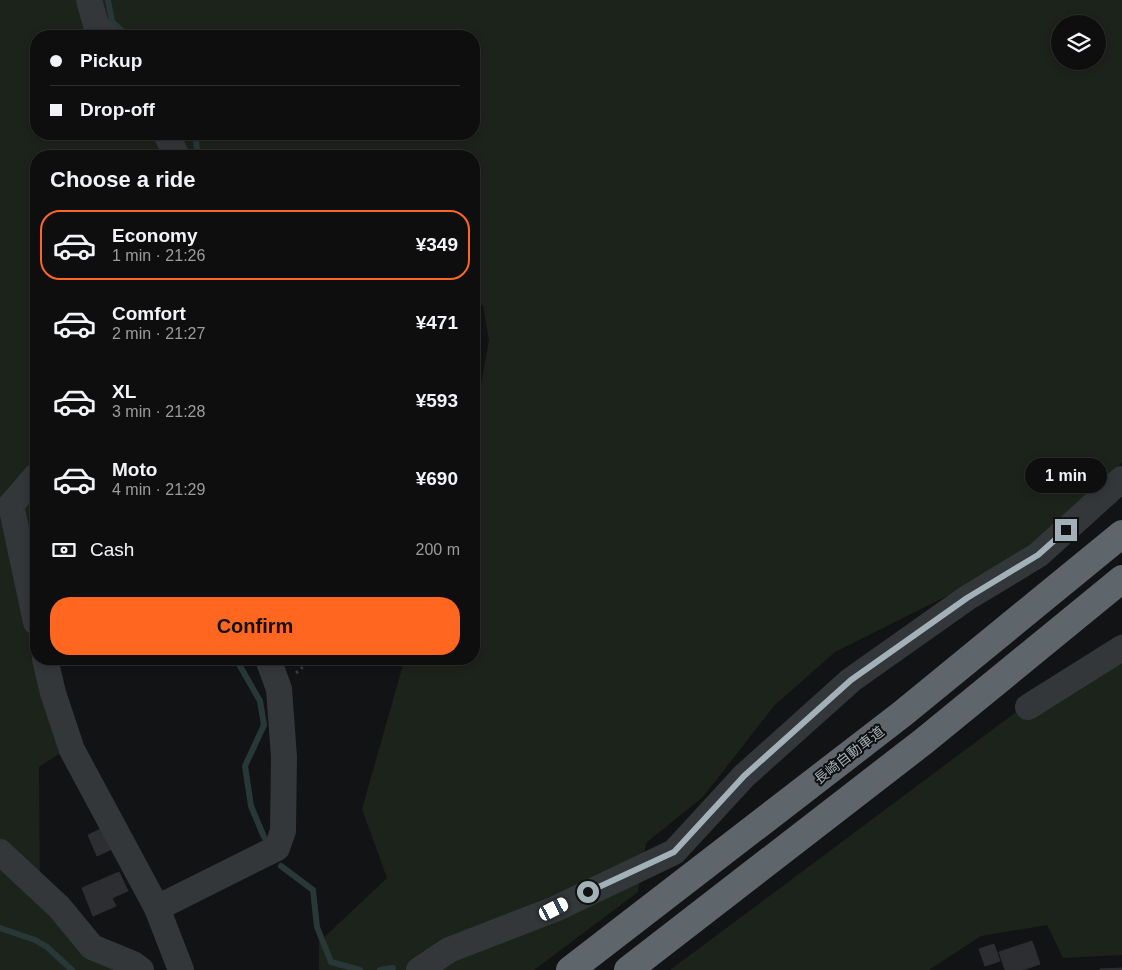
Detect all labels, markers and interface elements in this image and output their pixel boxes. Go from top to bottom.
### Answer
map controls [1051,15,1106,70]
button: layers [1051,15,1106,70]
text: Pickup [80,50,142,71]
text: Drop-off [80,99,155,120]
text: Choose a ride [50,167,195,192]
icon: car [52,223,97,268]
text: Economy [112,225,198,246]
text: ¥349 [416,234,458,255]
text: 1 min · 21:26 [112,247,205,264]
icon: car [52,301,97,346]
text: Comfort [112,303,186,324]
text: ¥471 [416,312,458,333]
text: 2 min · 21:27 [112,325,205,342]
icon: car [52,379,97,424]
text: XL [112,381,136,402]
text: ¥593 [416,390,458,411]
text: 3 min · 21:28 [112,403,205,420]
icon: car [52,457,97,502]
callout: 1 min [1025,458,1107,492]
text: Moto [112,459,157,480]
text: 1 min [1045,467,1087,484]
text: ¥690 [416,468,458,489]
text: 4 min · 21:29 [112,481,205,498]
route end [1055,519,1077,541]
icon: cash [50,536,78,564]
text: Cash [90,539,134,560]
text: 200 m [416,541,460,558]
button: Confirm [50,597,460,655]
street label: 長崎自動車道 [811,723,887,787]
route start [577,881,599,903]
car [537,896,570,922]

